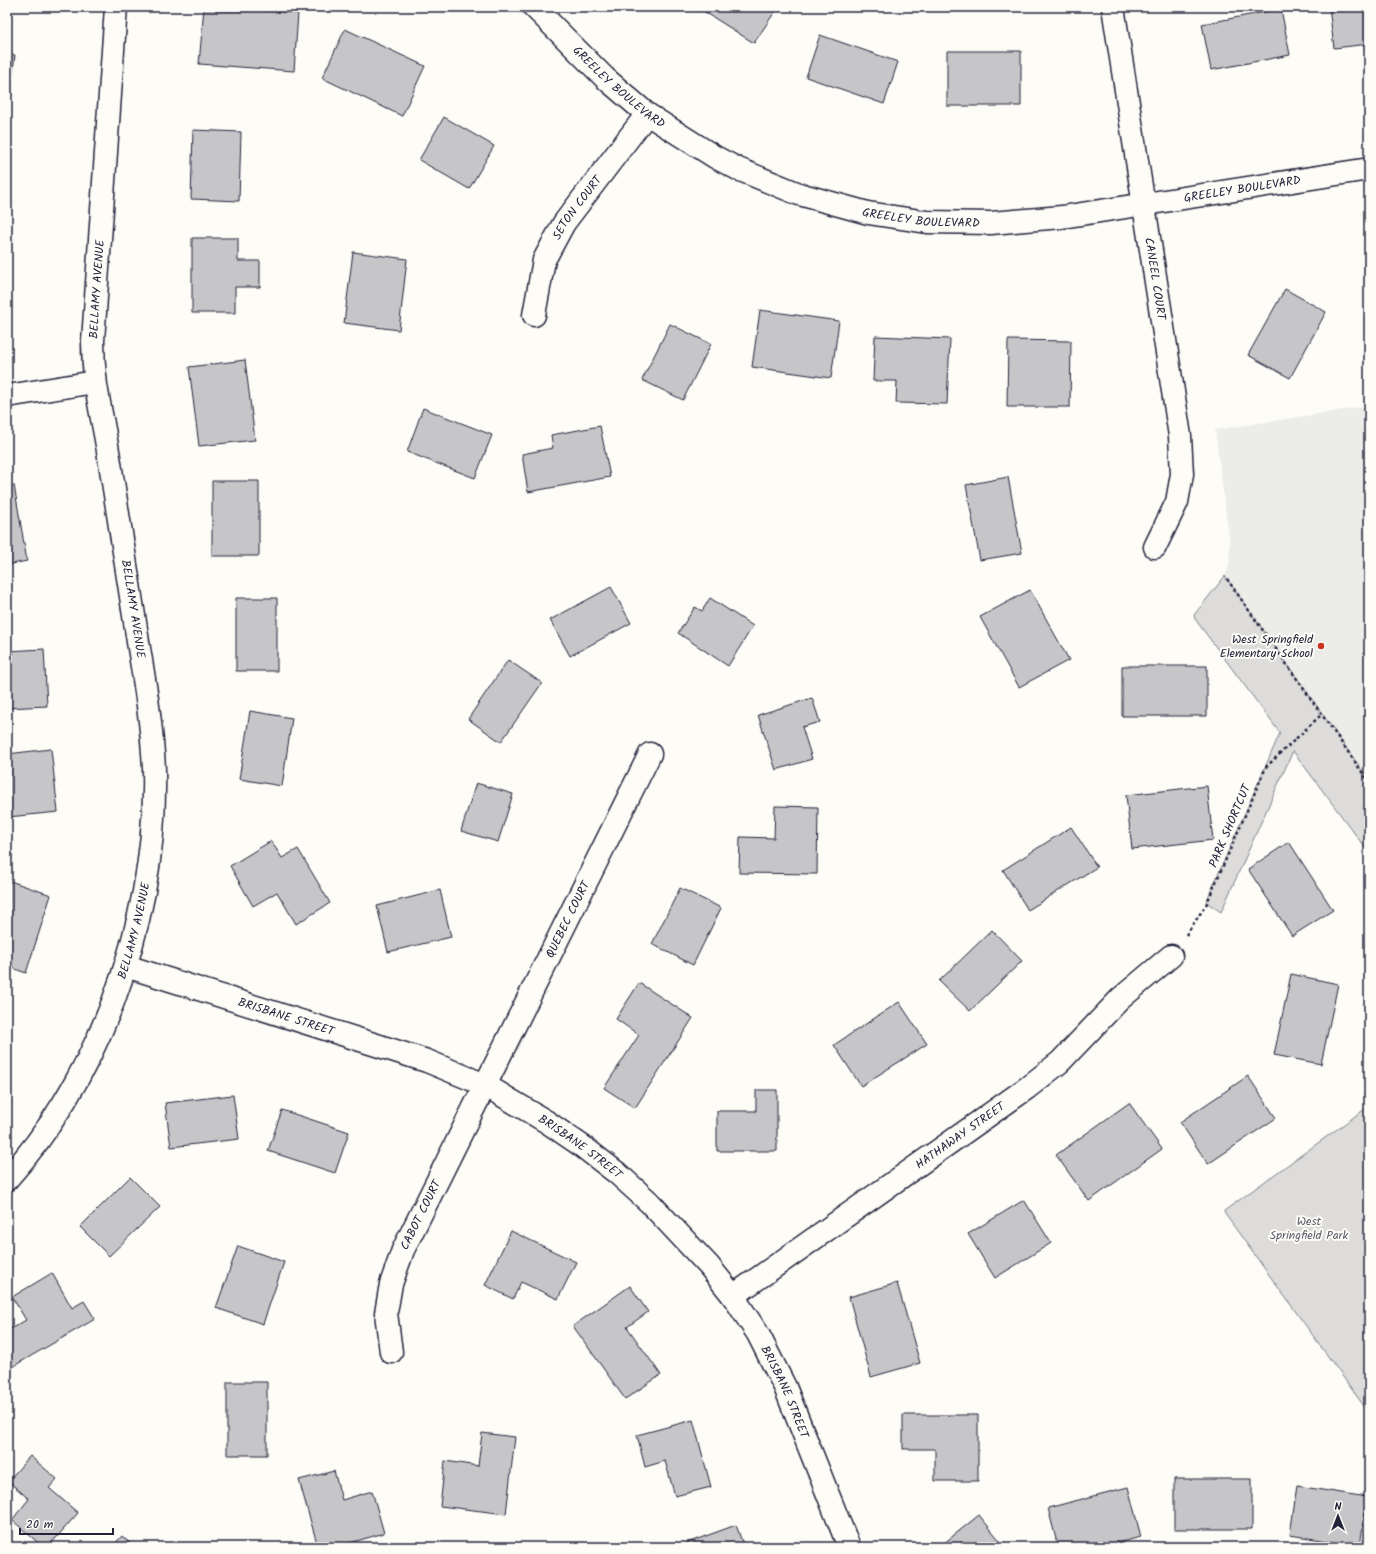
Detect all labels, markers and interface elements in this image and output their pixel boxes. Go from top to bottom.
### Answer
street label: GREELEY BOULEVARD [568,41,669,133]
street label: SETON COURT [547,170,607,243]
street label: GREELEY BOULEVARD [1182,170,1302,207]
street label: GREELEY BOULEVARD [860,202,980,232]
street label: CANEEL COURT [1140,236,1171,323]
street label: BELLAMY AVENUE [84,238,110,339]
street label: BELLAMY AVENUE [116,558,150,660]
place label: West Springfield Elementary School [1220,630,1314,663]
marker: West Springfield Elementary School [1316,641,1326,651]
street label: PARK SHORTCUT [1204,780,1257,871]
street label: QUEBEC COURT [540,876,595,961]
street label: BELLAMY AVENUE [112,880,155,982]
street label: BRISBANE STREET [236,992,338,1041]
street label: HATHAWAY STREET [911,1096,1010,1174]
street label: BRISBANE STREET [535,1109,628,1184]
street label: CABOT COURT [395,1175,447,1253]
park label: West Springfield Park [1270,1212,1348,1245]
street label: BRISBANE STREET [756,1342,815,1443]
north arrow [1318,1496,1358,1536]
text: N [1335,1498,1342,1516]
scale bar [20,1510,113,1536]
text: 20 m [26,1515,54,1534]

